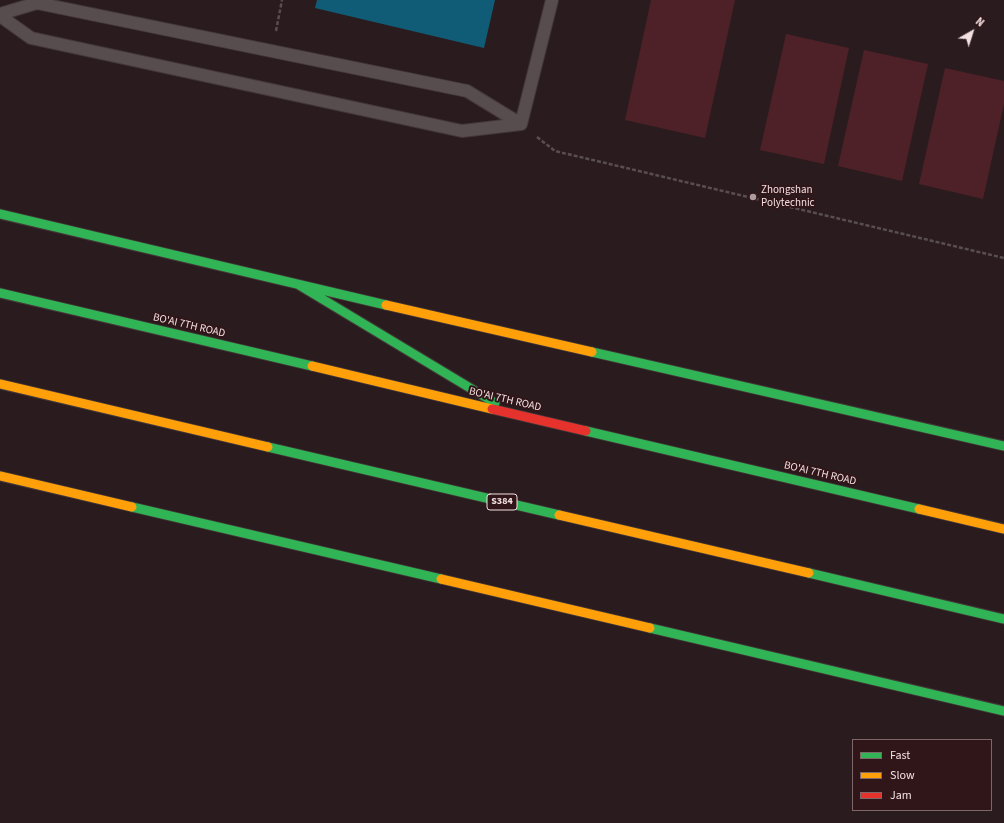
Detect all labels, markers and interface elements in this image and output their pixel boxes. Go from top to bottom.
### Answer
north arrow [952,12,992,52]
text: N [972,14,987,30]
place label: Zhongshan Polytechnic [761,184,815,210]
marker: Zhongshan Polytechnic [748,192,758,202]
street label: BO'AI 7TH ROAD [152,311,226,341]
street label: BO'AI 7TH ROAD [468,385,542,415]
street label: BO'AI 7TH ROAD [783,459,857,489]
road number: S384 [487,494,517,510]
legend [852,739,992,811]
text: Fast [890,747,910,764]
text: Slow [890,767,915,784]
text: Jam [890,787,912,804]

